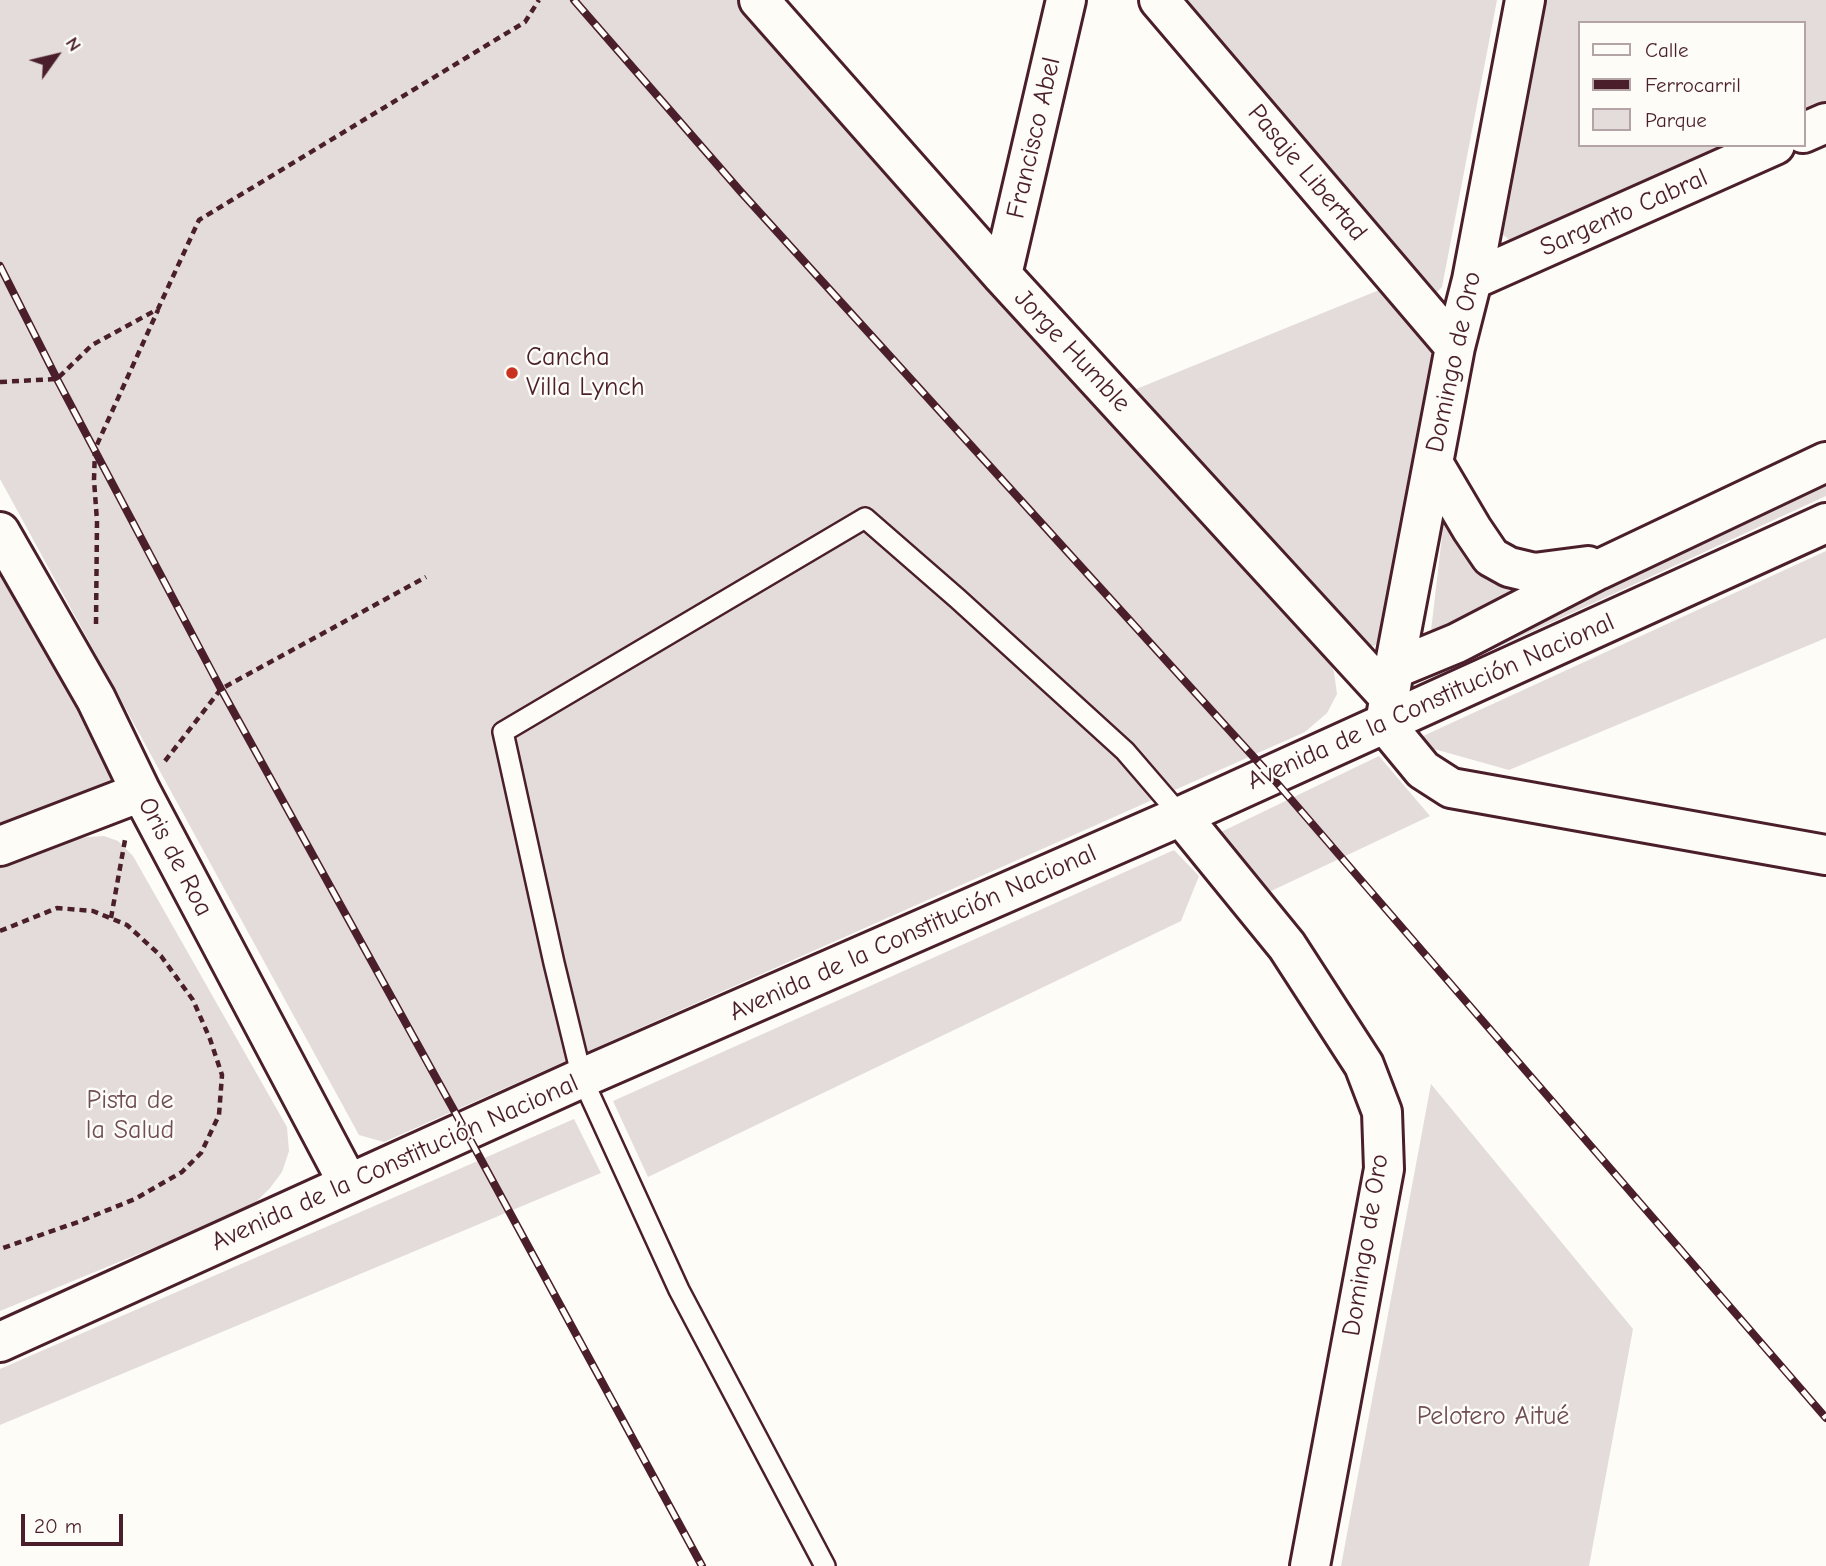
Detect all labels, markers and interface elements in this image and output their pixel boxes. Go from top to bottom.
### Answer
north arrow [21,21,91,91]
legend [1577,21,1805,147]
text: N [61,33,86,56]
text: Calle [1645,38,1688,62]
street label: Francisco Abel [1000,54,1068,222]
text: Ferrocarril [1645,73,1741,97]
street label: Pasaje Libertad [1241,98,1373,248]
text: Parque [1645,108,1707,132]
street label: Sargento Cabral [1536,162,1712,264]
street label: Domingo de Oro [1420,269,1488,455]
street label: Jorge Humble [1007,283,1137,419]
place label: Cancha Villa Lynch [526,342,645,404]
marker: Cancha Villa Lynch [504,365,520,381]
street label: Avenida de la Constitución Nacional [1243,607,1619,797]
street label: Oris de Roa [131,792,219,922]
street label: Avenida de la Constitución Nacional [725,838,1101,1028]
street label: Avenida de la Constitución Nacional [207,1068,583,1258]
park label: Pista de la Salud [86,1085,174,1146]
street label: Domingo de Oro [1336,1152,1396,1338]
park label: Pelotero Aitué [1417,1401,1569,1433]
scale bar [24,1500,126,1544]
text: 20 m [34,1514,82,1538]

